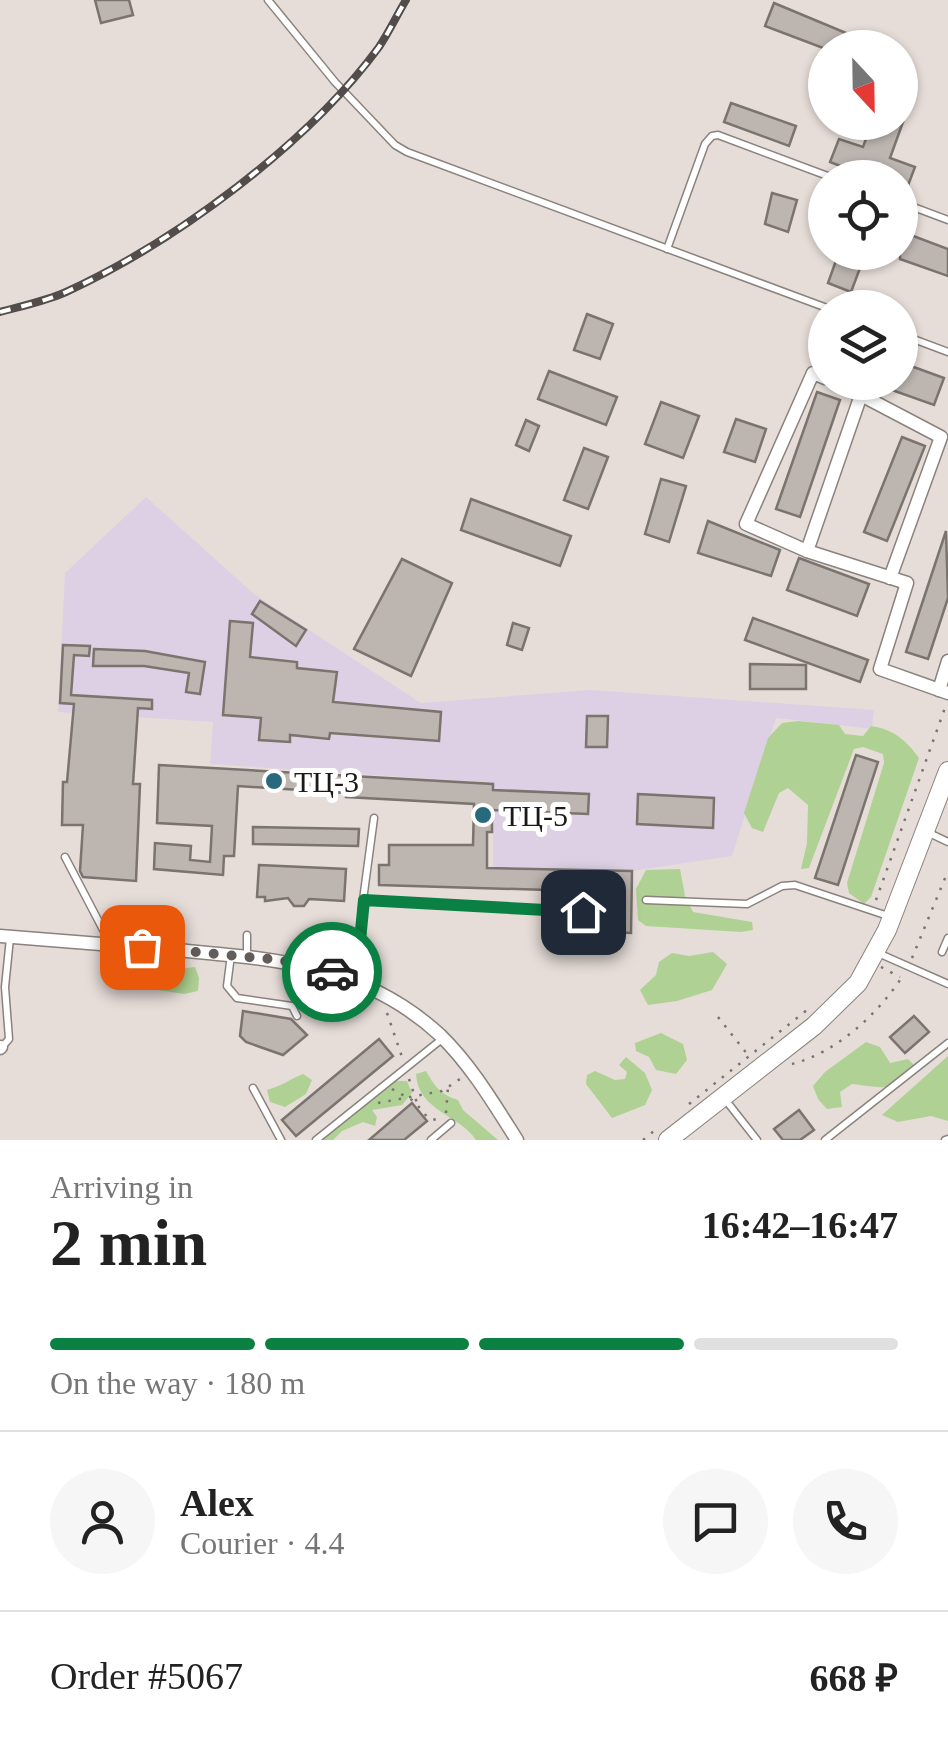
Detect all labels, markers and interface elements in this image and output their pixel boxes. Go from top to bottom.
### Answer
north arrow [808,30,918,140]
map controls [808,30,918,400]
button: locate [808,160,918,270]
button: layers [808,290,918,400]
place label: ТЦ-3 [294,765,359,798]
marker: ТЦ-3 [263,770,285,792]
place label: ТЦ-5 [503,799,568,832]
marker: ТЦ-5 [472,804,494,826]
pin [541,870,626,955]
icon: home [556,885,611,940]
pin [100,905,185,990]
icon: bag [115,920,170,975]
courier [282,922,382,1022]
icon: car [305,945,360,1000]
text: Arriving in [50,1169,193,1205]
text: 16:42–16:47 [702,1204,898,1246]
text: 2 min [50,1207,207,1279]
text: On the way · 180 m [50,1365,305,1401]
button: person [50,1469,155,1574]
button: chat [663,1469,768,1574]
button: phone [793,1469,898,1574]
text: Alex [180,1482,254,1524]
text: Courier · 4.4 [180,1525,344,1561]
text: Order #5067 [50,1655,243,1697]
text: 668 ₽ [809,1657,898,1699]

